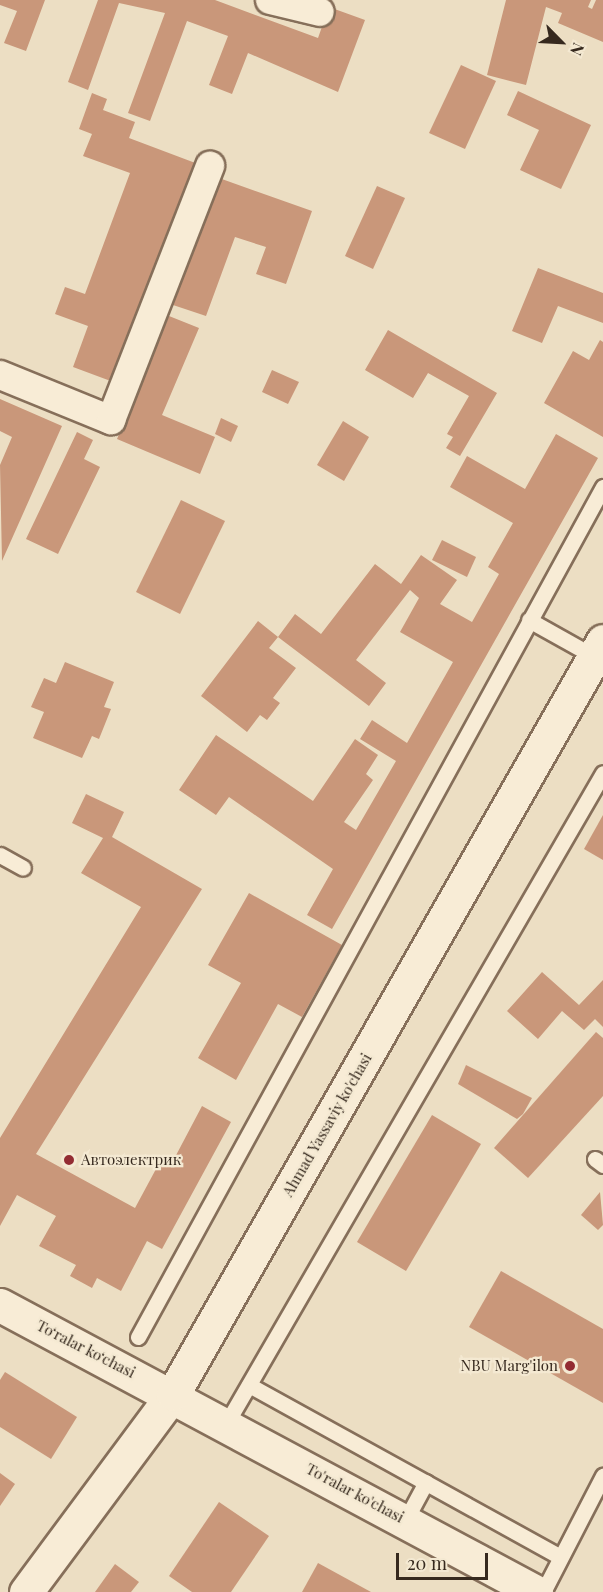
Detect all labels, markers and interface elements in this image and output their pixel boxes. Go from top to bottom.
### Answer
north arrow [531,12,591,72]
text: N [566,40,590,59]
street label: Ahmad Yassaviy ko'chasi [278,1050,376,1200]
place label: Автоэлектрик [81,1151,181,1169]
marker: Автоэлектрик [62,1153,76,1167]
street label: Toʻralar koʻchasi [33,1316,139,1382]
place label: NBU Marg'ilon [461,1357,558,1375]
marker: NBU Marg'ilon [563,1359,577,1373]
street label: To'ralar ko'chasi [303,1460,407,1526]
scale bar [399,1541,490,1579]
text: 20 m [407,1551,447,1575]

